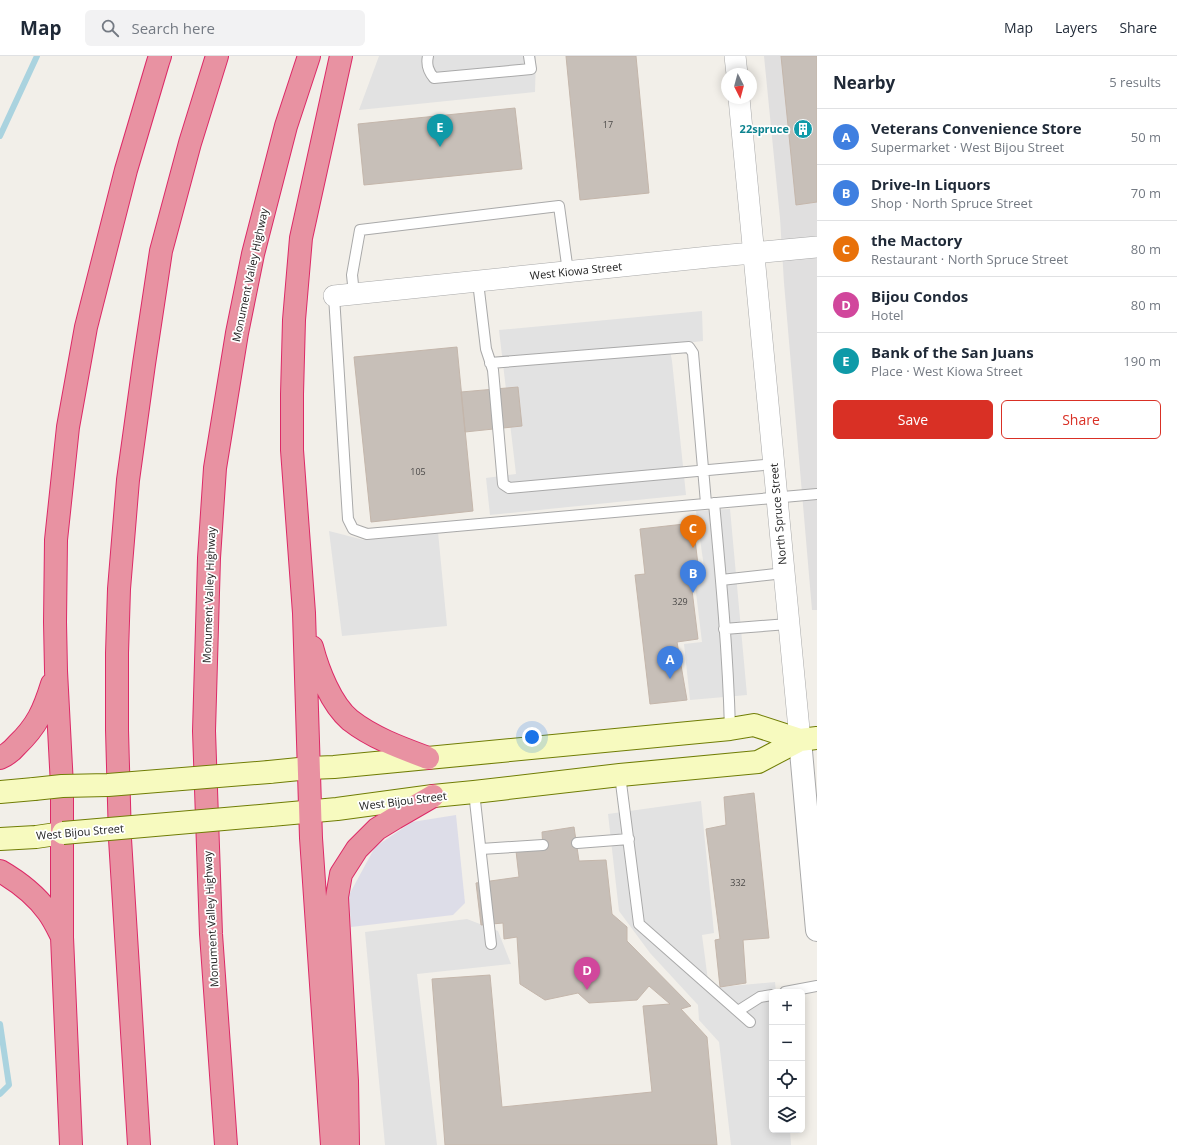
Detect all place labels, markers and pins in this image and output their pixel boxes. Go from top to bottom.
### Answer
pin: E [427,114,453,147]
building icon: 22spruce [792,118,814,140]
place label: 22spruce [740,121,789,136]
pin: C [680,515,706,548]
pin: B [680,560,706,593]
pin: A [657,646,683,679]
pin: D [574,957,600,990]

